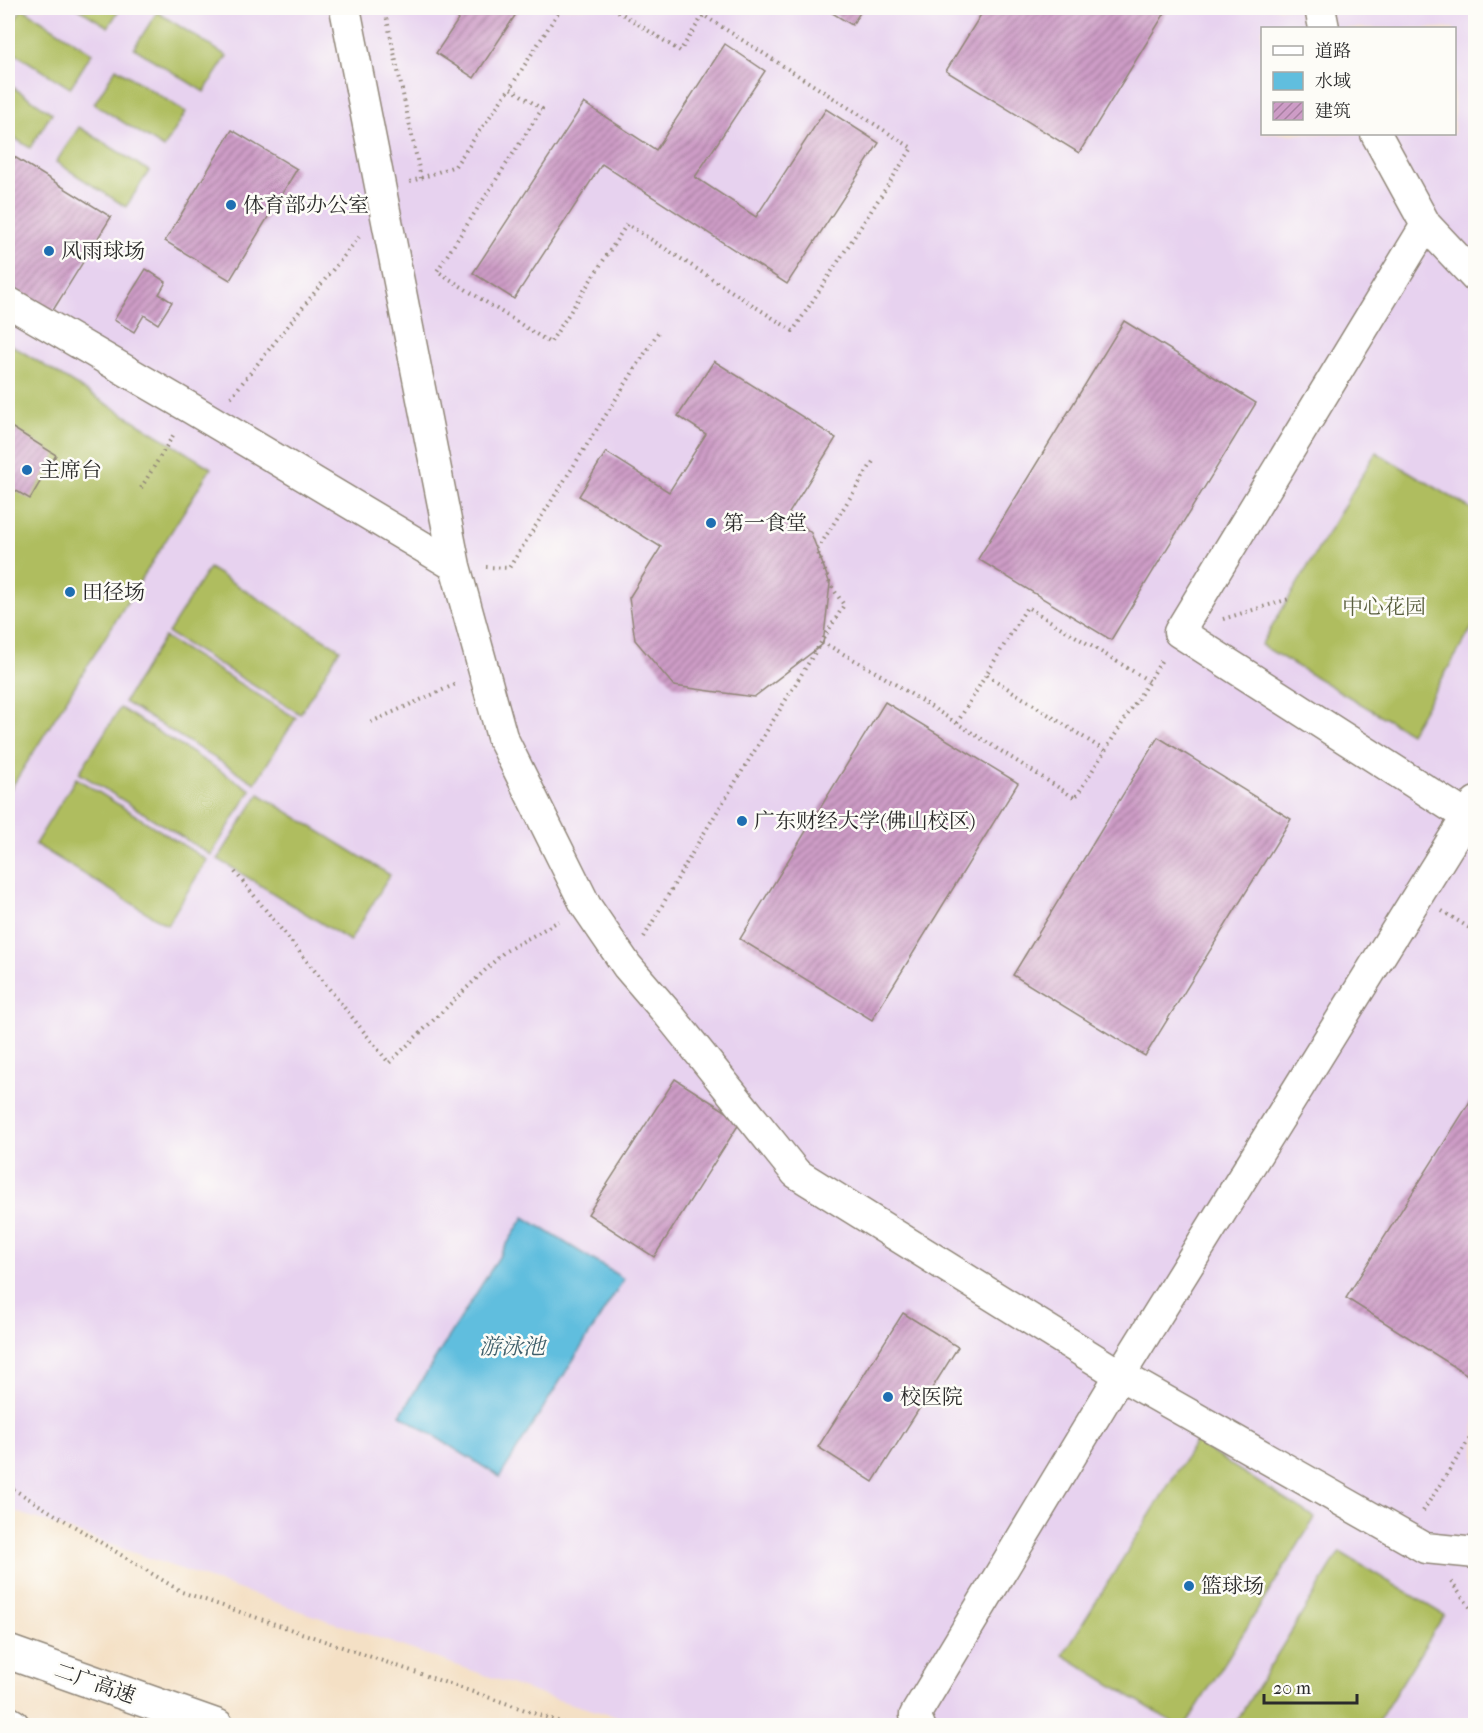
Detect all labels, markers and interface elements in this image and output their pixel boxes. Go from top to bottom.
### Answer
legend [1261,27,1456,135]
text: 道路 [1315,41,1351,62]
text: 水域 [1315,71,1351,92]
text: 建筑 [1315,101,1351,122]
place label: 体育部办公室 [243,193,369,217]
marker: 体育部办公室 [224,198,238,212]
place label: 风雨球场 [61,239,145,263]
marker: 风雨球场 [42,244,56,258]
place label: 主席台 [39,458,102,482]
marker: 主席台 [20,463,34,477]
place label: 第一食堂 [723,511,807,535]
marker: 第一食堂 [704,516,718,530]
place label: 田径场 [82,580,145,604]
marker: 田径场 [63,585,77,599]
park label: 中心花园 [1342,595,1426,619]
place label: 广东财经大学(佛山校区) [754,809,976,833]
marker: 广东财经大学(佛山校区) [735,814,749,828]
water label: 游泳池 [479,1334,548,1360]
place label: 校医院 [900,1385,963,1409]
marker: 校医院 [881,1390,895,1404]
place label: 篮球场 [1201,1574,1264,1598]
marker: 篮球场 [1182,1579,1196,1593]
street label: 二广高速 [51,1658,139,1708]
scale bar [1264,1667,1357,1705]
text: 20 m [1273,1678,1311,1699]

